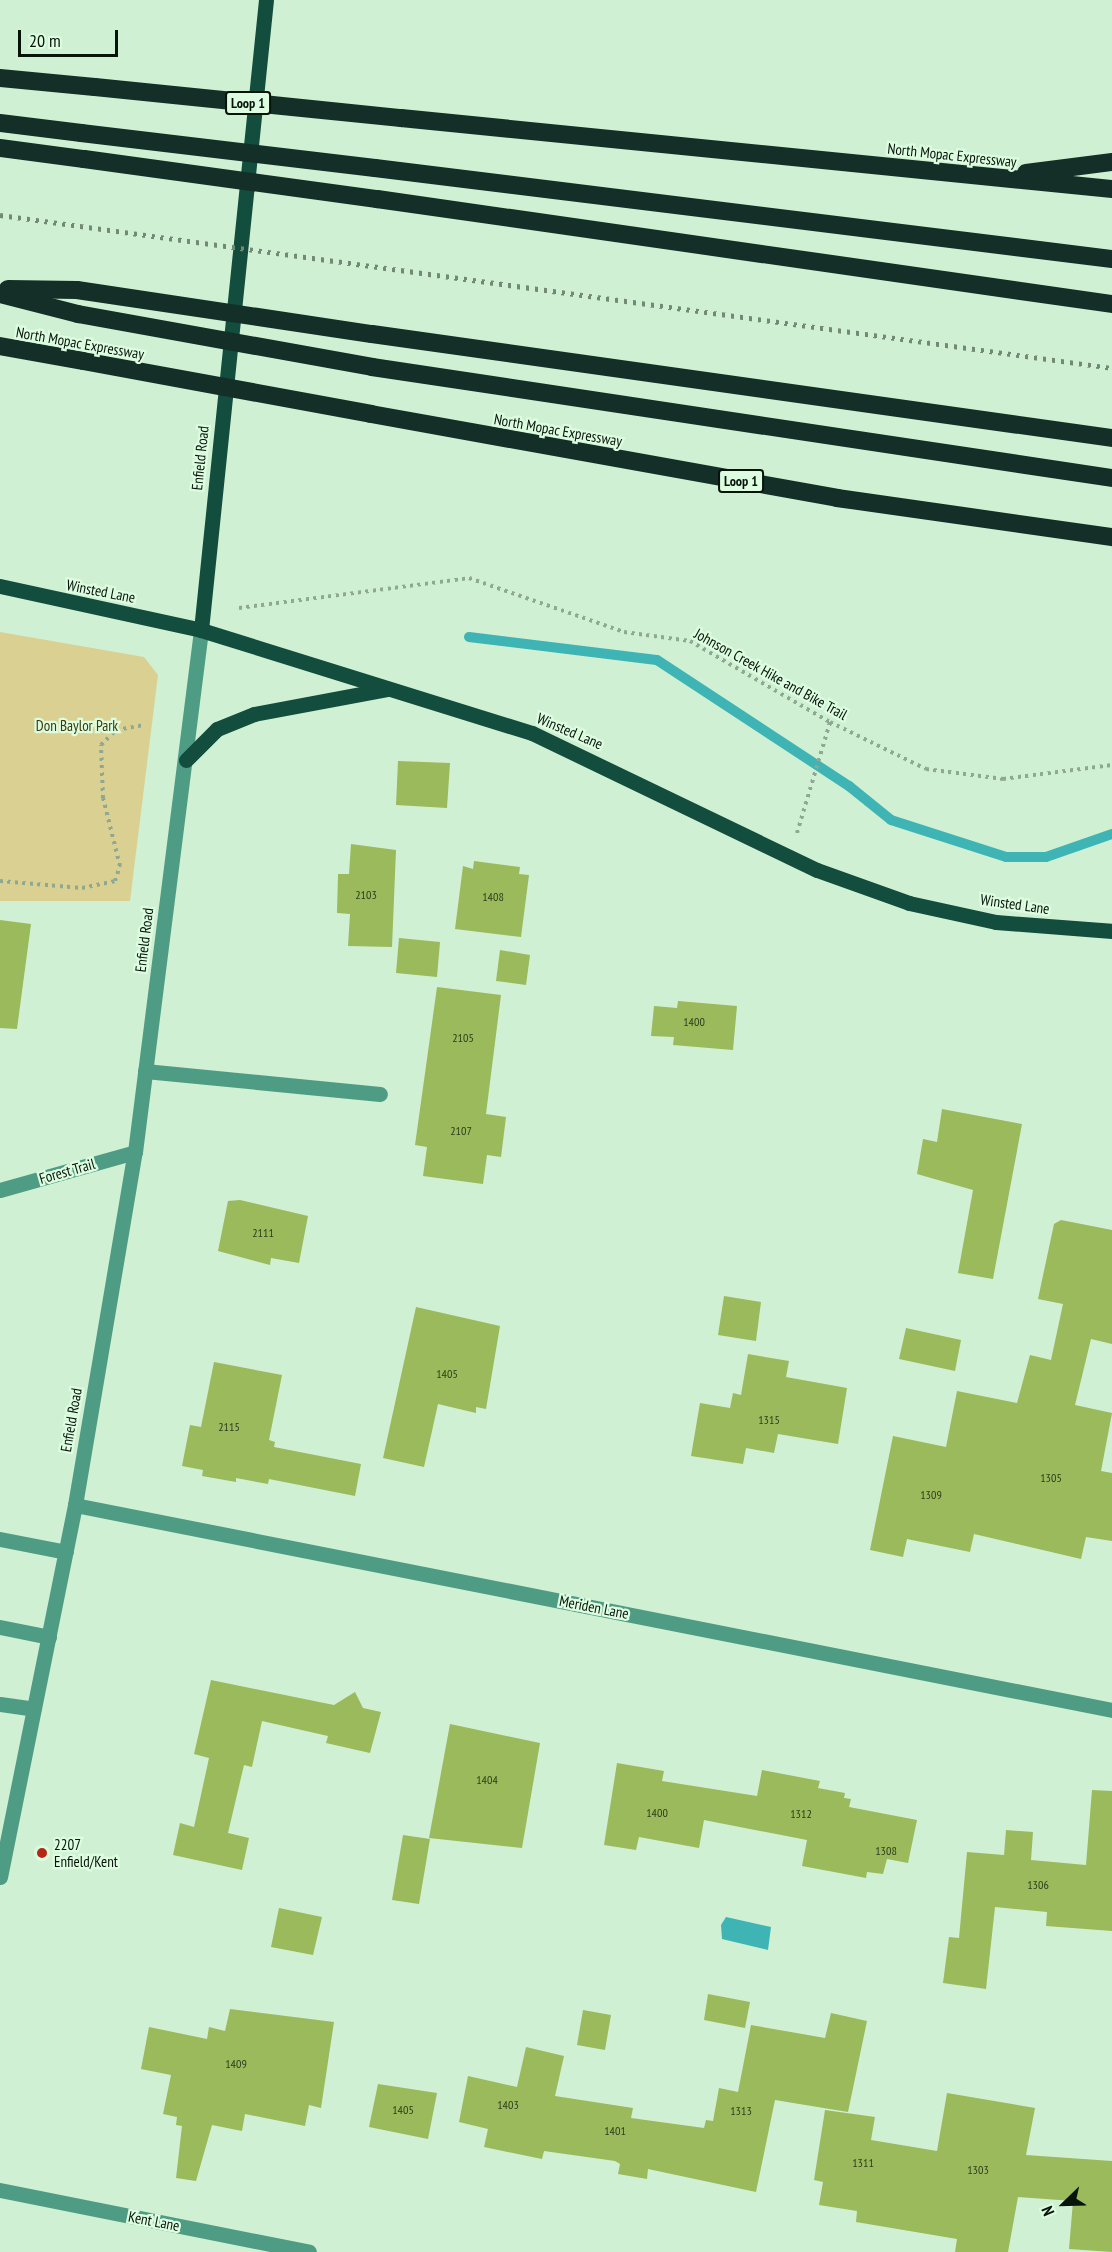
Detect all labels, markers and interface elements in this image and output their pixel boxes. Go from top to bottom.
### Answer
scale bar [21,18,122,56]
text: 20 m [29,29,61,52]
road number: Loop 1 [224,92,272,114]
street label: North Mopac Expressway [886,139,1018,171]
street label: North Mopac Expressway [14,323,146,363]
street label: North Mopac Expressway [492,410,624,450]
street label: Enfield Road [188,425,212,491]
road number: Loop 1 [717,470,765,492]
street label: Winsted Lane [65,576,137,606]
street label: Johnson Creek Hike and Bike Trail [691,624,851,724]
street label: Winsted Lane [534,709,606,753]
park label: Don Baylor Park [36,717,118,735]
house number: 2103 [355,888,377,902]
house number: 1408 [482,890,504,904]
street label: Winsted Lane [979,890,1051,918]
street label: Enfield Road [131,907,157,973]
house number: 1400 [683,1015,705,1029]
house number: 2105 [452,1031,474,1045]
house number: 2107 [450,1124,472,1138]
street label: Forest Trail [37,1154,97,1188]
house number: 2111 [252,1226,274,1240]
house number: 1405 [436,1367,458,1381]
street label: Enfield Road [57,1387,85,1453]
house number: 1315 [758,1413,780,1427]
house number: 2115 [218,1420,240,1434]
house number: 1305 [1040,1471,1062,1485]
house number: 1309 [920,1488,942,1502]
street label: Meriden Lane [558,1591,630,1623]
house number: 1404 [476,1773,498,1787]
house number: 1400 [646,1806,668,1820]
house number: 1312 [790,1807,812,1821]
place label: 2207 Enfield/Kent [54,1835,118,1870]
house number: 1308 [875,1844,897,1858]
marker: 2207 Enfield/Kent [35,1846,49,1860]
house number: 1306 [1027,1878,1049,1892]
house number: 1409 [225,2057,247,2071]
house number: 1403 [497,2098,519,2112]
house number: 1405 [392,2103,414,2117]
house number: 1313 [730,2104,752,2118]
house number: 1401 [604,2124,626,2138]
house number: 1311 [852,2156,874,2170]
house number: 1303 [967,2163,989,2177]
north arrow [1034,2174,1094,2234]
text: N [1037,2203,1058,2219]
street label: Kent Lane [127,2207,181,2235]

